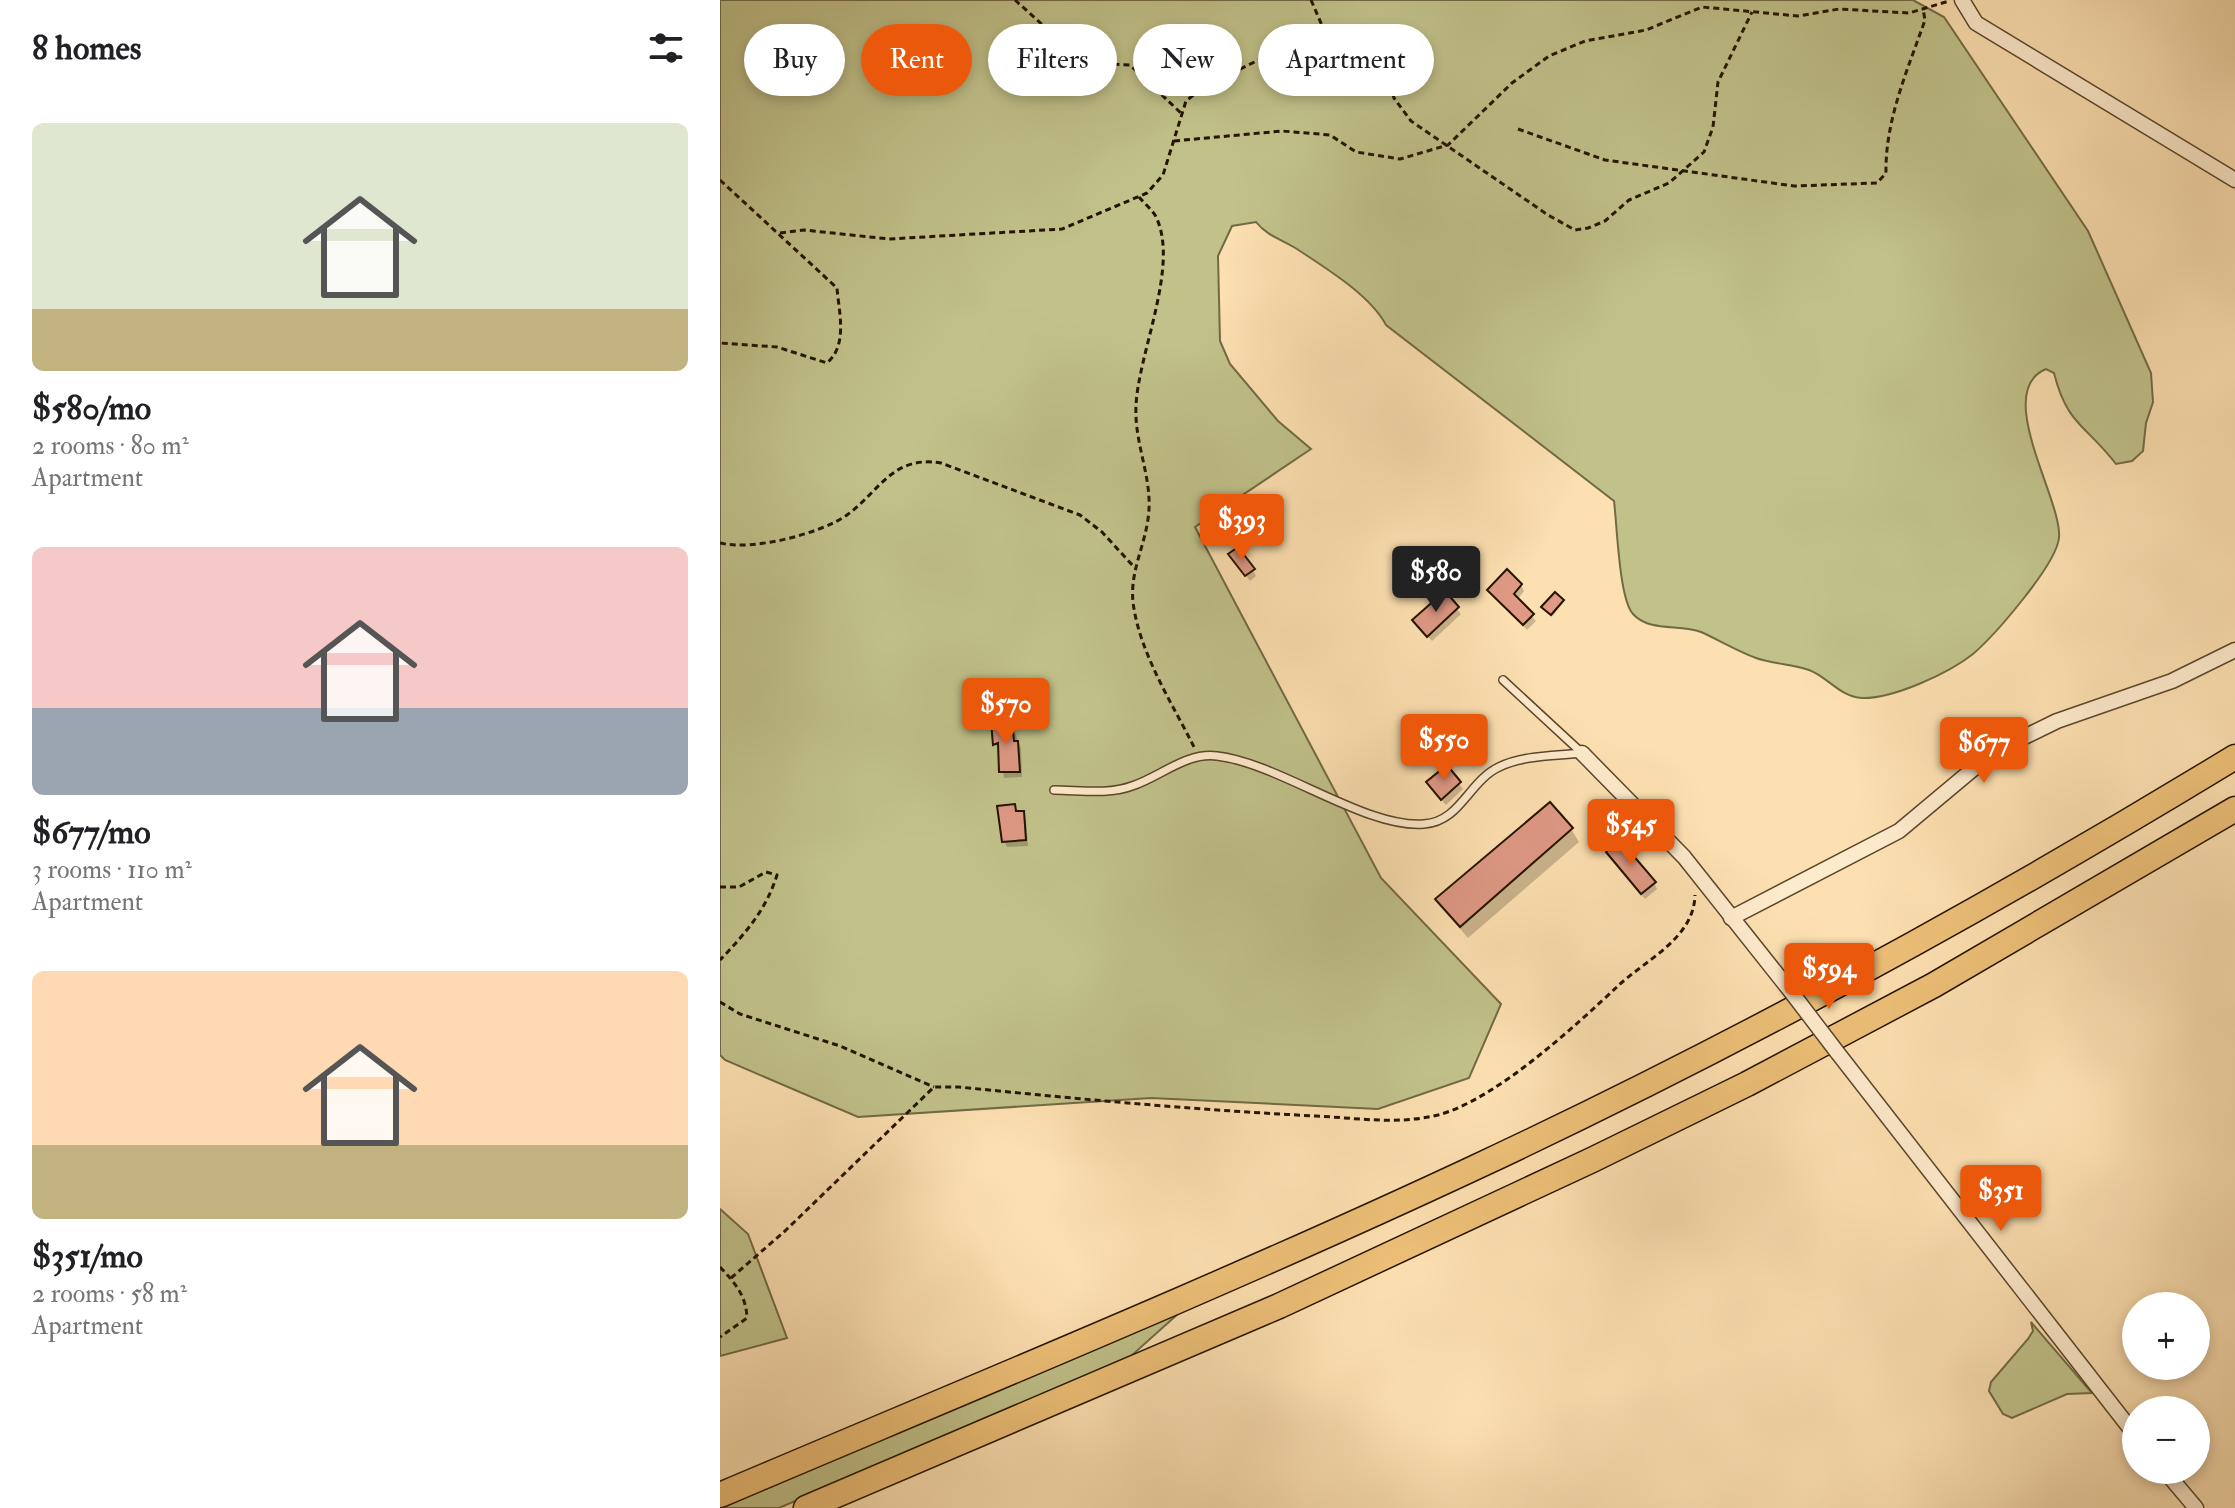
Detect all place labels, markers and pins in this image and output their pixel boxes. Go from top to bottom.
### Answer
pin: $393 [1195,494,1289,562]
pin: $580 [1389,546,1483,614]
pin: $570 [959,678,1053,746]
pin: $550 [1397,714,1491,782]
pin: $677 [1937,717,2031,785]
pin: $545 [1584,799,1678,867]
pin: $594 [1782,943,1876,1011]
pin: $351 [1954,1165,2048,1233]

